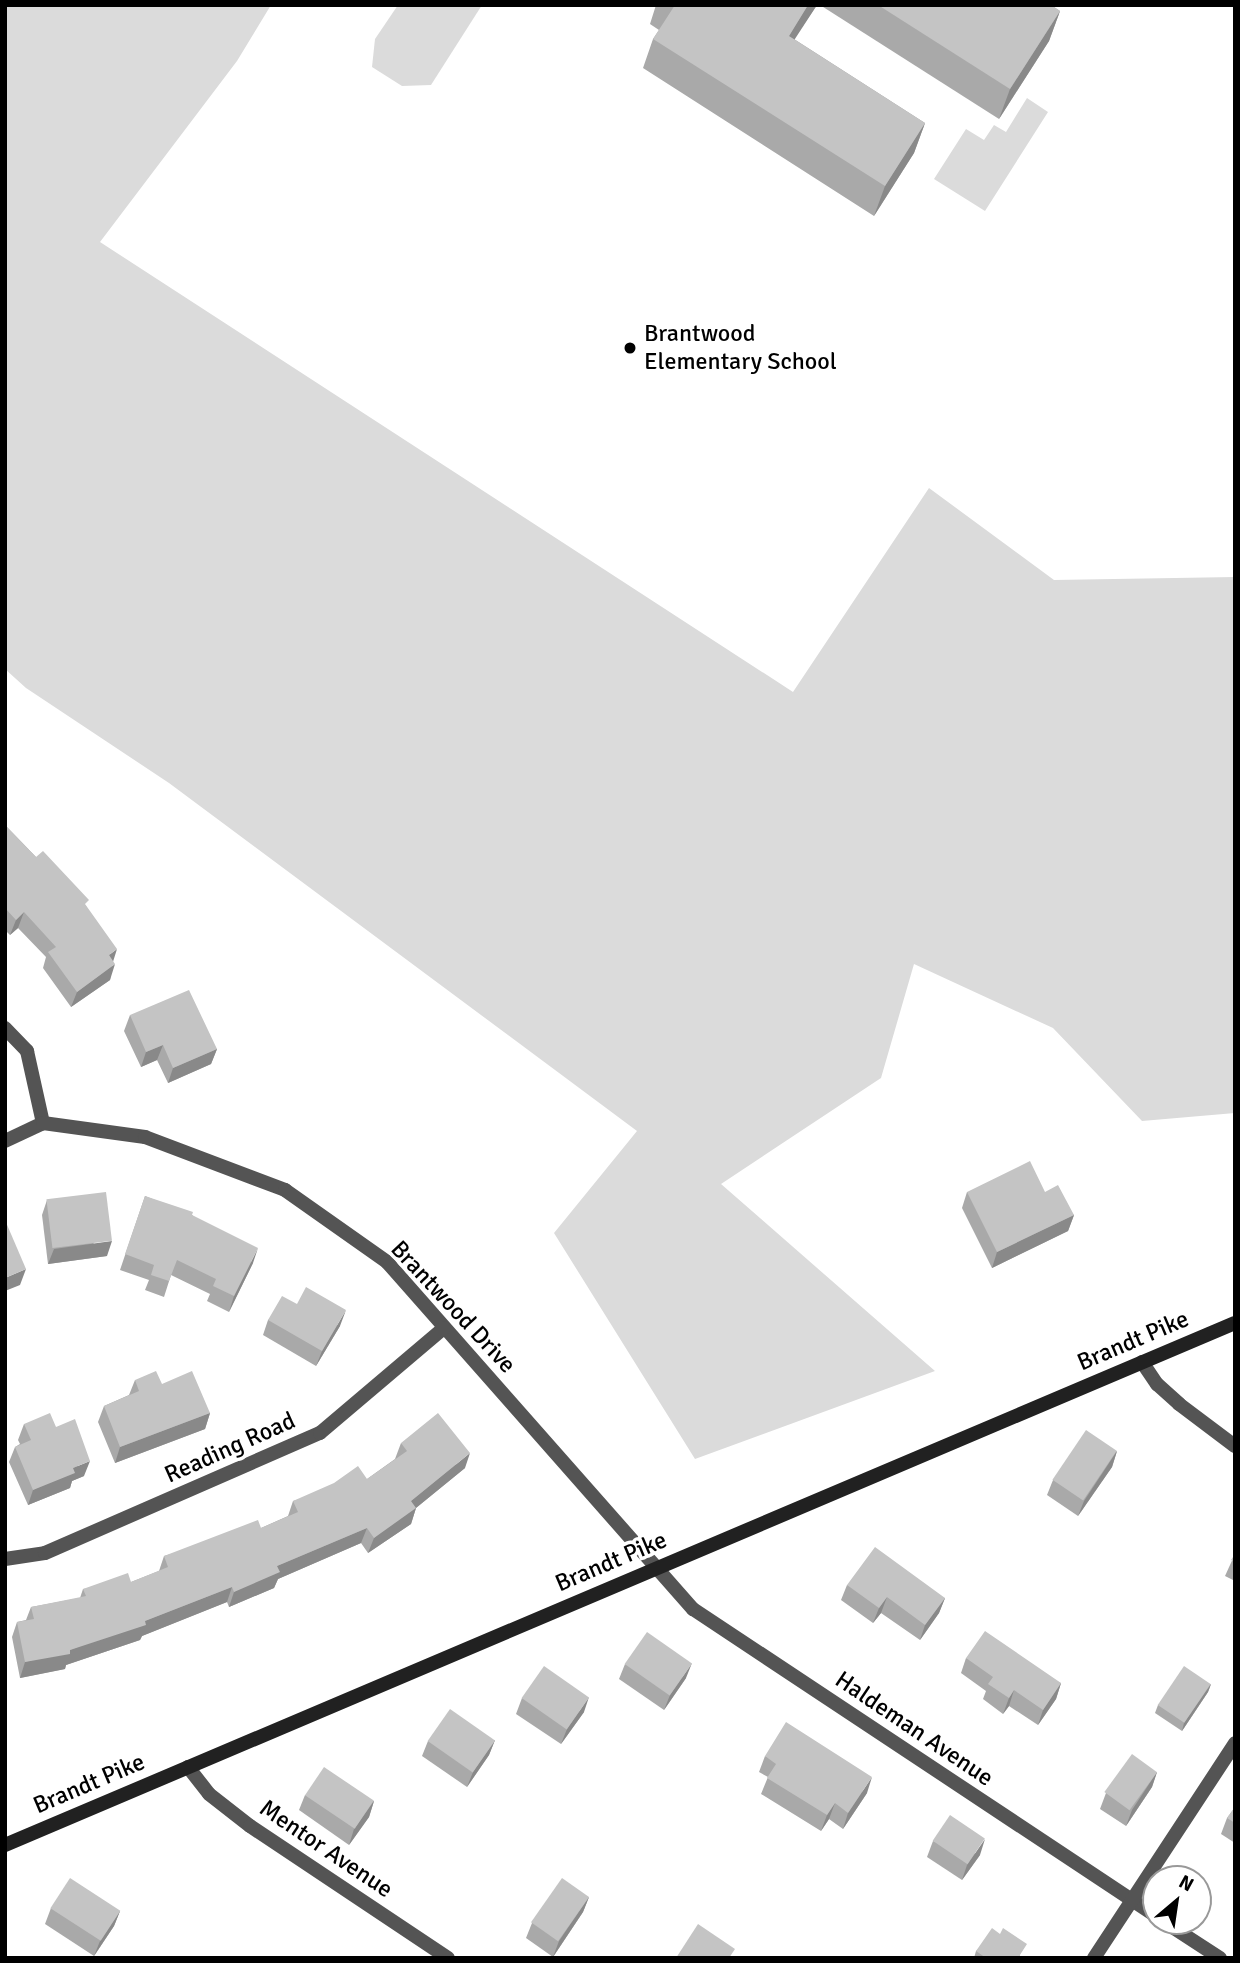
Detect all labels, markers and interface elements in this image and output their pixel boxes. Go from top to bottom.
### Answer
place label: Brantwood Elementary School [644,320,837,376]
marker: Brantwood Elementary School [622,340,638,356]
street label: Brantwood Drive [384,1235,522,1379]
street label: Brandt Pike [1073,1305,1193,1377]
street label: Reading Road [160,1406,300,1490]
street label: Brandt Pike [551,1526,671,1598]
street label: Haldeman Avenue [829,1665,999,1793]
street label: Brandt Pike [29,1748,149,1820]
street label: Mentor Avenue [254,1794,398,1904]
north arrow [1142,1865,1212,1935]
text: N [1175,1870,1198,1897]

